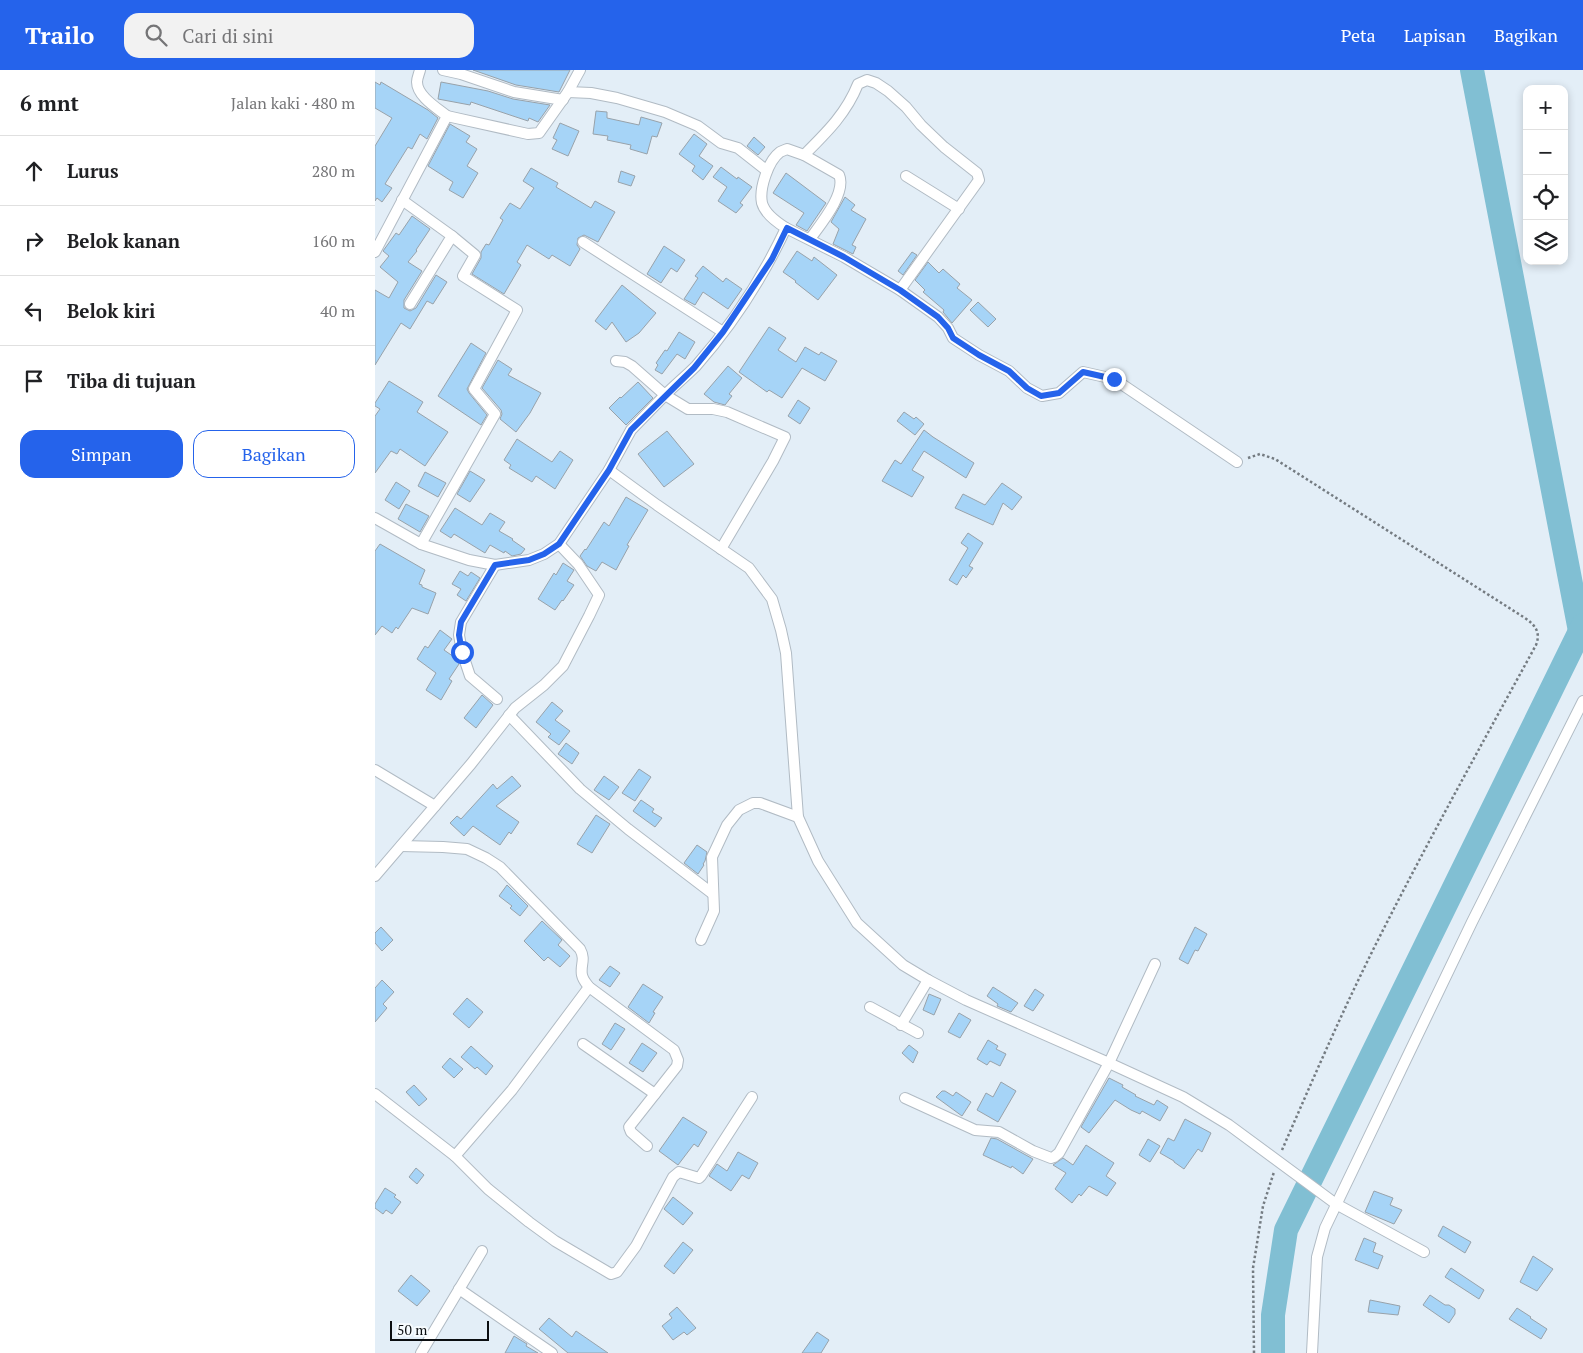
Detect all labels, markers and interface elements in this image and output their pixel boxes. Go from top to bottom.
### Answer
search box [124,13,474,58]
text: Trailo [25,19,94,51]
icon: search [142,21,170,49]
text: Cari di sini [182,23,274,48]
text: Peta [1341,23,1376,47]
text: Lapisan [1404,23,1466,47]
text: Bagikan [1494,23,1558,47]
map controls [1523,85,1568,265]
button: + [1523,85,1568,130]
text: 6 mnt [20,89,79,117]
text: Jalan kaki · 480 m [231,92,355,114]
button: − [1523,130,1568,175]
icon: ahead [20,157,48,185]
text: Lurus [67,158,119,183]
text: 280 m [312,160,355,182]
button: locate [1523,175,1568,220]
button: layers [1523,220,1568,265]
icon: right [20,227,48,255]
text: Belok kanan [67,228,180,253]
text: 160 m [312,230,355,252]
icon: left [20,297,48,325]
text: Belok kiri [67,298,155,323]
text: 40 m [320,300,355,322]
icon: arrive [20,367,48,395]
text: Tiba di tujuan [67,368,196,393]
route end [1103,368,1126,391]
button: Simpan [20,430,183,478]
button: Bagikan [193,430,355,478]
route start [451,641,474,664]
scale bar [390,1318,489,1341]
text: 50 m [397,1320,427,1339]

